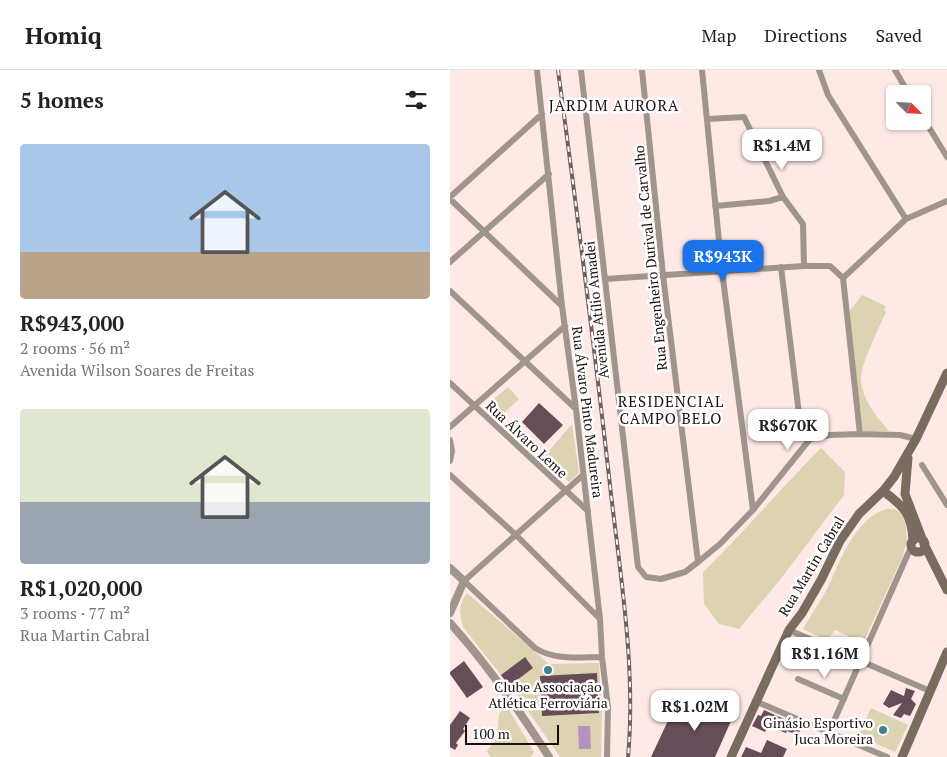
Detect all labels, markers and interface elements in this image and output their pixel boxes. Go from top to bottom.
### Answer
text: Homiq [25,19,102,51]
text: Map [701,23,736,47]
text: Directions [764,23,847,47]
text: Saved [875,23,922,47]
north arrow [886,85,931,130]
map controls [886,85,931,130]
text: 5 homes [20,86,104,114]
icon: filters [402,86,430,114]
district label: JARDIM AURORA [549,95,679,115]
pin: R$1.4M [741,128,823,171]
text: R$1.4M [753,134,811,156]
street label: Rua Engenheiro Durival de Carvalho [629,144,671,371]
icon: home [180,177,270,267]
street label: Avenida Atílio Amadei [579,240,613,380]
pin: R$943K [682,240,764,282]
text: R$943K [694,245,752,267]
text: R$943,000 [20,309,124,337]
street label: Rua Álvaro Pinto Madureira [568,325,608,499]
text: 2 rooms · 56 m² [20,337,130,359]
text: Avenida Wilson Soares de Freitas [20,359,255,381]
district label: RESIDENCIAL CAMPO BELO [618,391,724,428]
street label: Rua Álvaro Leme [482,396,572,482]
pin: R$670K [747,408,829,451]
text: R$670K [759,414,817,436]
icon: home [180,442,270,532]
street label: Rua Martin Cabral [774,512,848,620]
text: R$1,020,000 [20,574,142,602]
text: 3 rooms · 77 m² [20,602,130,624]
text: Rua Martin Cabral [20,624,150,646]
pin: R$1.16M [779,636,871,679]
text: R$1.16M [792,642,858,664]
marker: Clube Associação Atlética Ferroviária [542,664,554,676]
place label: Clube Associação Atlética Ferroviária [488,677,608,712]
pin: R$1.02M [649,690,741,732]
text: R$1.02M [662,695,728,717]
place label: Ginásio Esportivo Juca Moreira [763,713,873,748]
scale bar [465,722,559,745]
text: 100 m [472,724,510,743]
marker: Ginásio Esportivo Juca Moreira [877,724,889,736]

